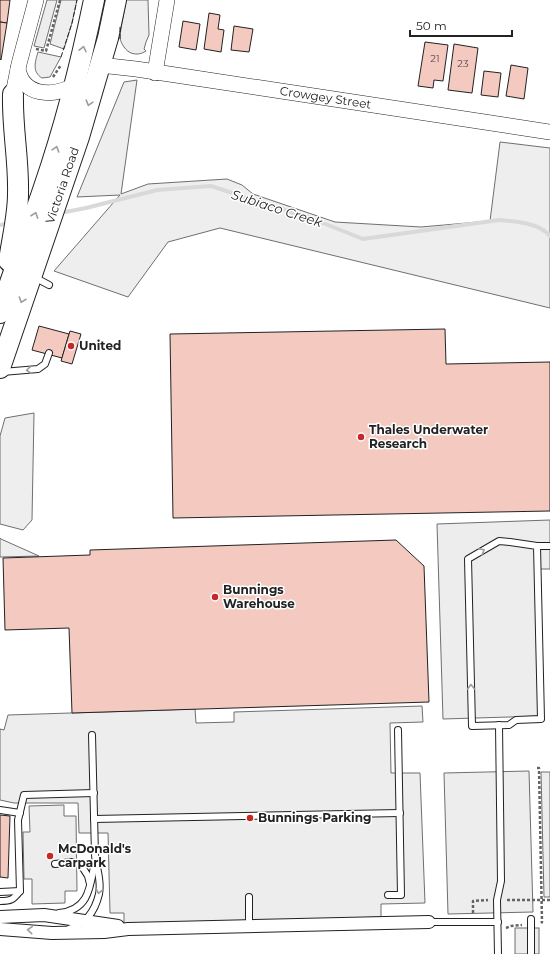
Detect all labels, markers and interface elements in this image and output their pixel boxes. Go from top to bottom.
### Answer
scale bar [410,12,512,38]
text: 50 m [416,18,447,33]
one-way arrow [79,46,87,52]
house number: 21 [430,52,440,65]
house number: 23 [457,57,469,70]
street label: Crowgey Street [279,83,373,112]
one-way arrow [85,99,94,106]
street label: Victoria Road [42,145,82,226]
one-way arrow [51,146,60,153]
water label: Subiaco Creek [230,186,326,231]
one-way arrow [30,211,38,218]
one-way arrow [19,296,27,303]
place label: United [79,338,121,353]
marker: United [66,341,76,351]
one-way arrow [26,365,32,374]
place label: Thales Underwater Research [369,422,488,451]
marker: Thales Underwater Research [356,432,366,442]
one-way arrow [478,548,485,556]
place label: Bunnings Warehouse [223,582,295,611]
marker: Bunnings Warehouse [210,592,220,602]
one-way arrow [467,684,475,690]
place label: Bunnings Parking [258,810,371,825]
marker: Bunnings Parking [245,813,255,823]
place label: McDonald's carpark [58,841,132,870]
marker: McDonald's carpark [45,851,55,861]
one-way arrow [96,888,104,894]
one-way arrow [27,926,33,935]

